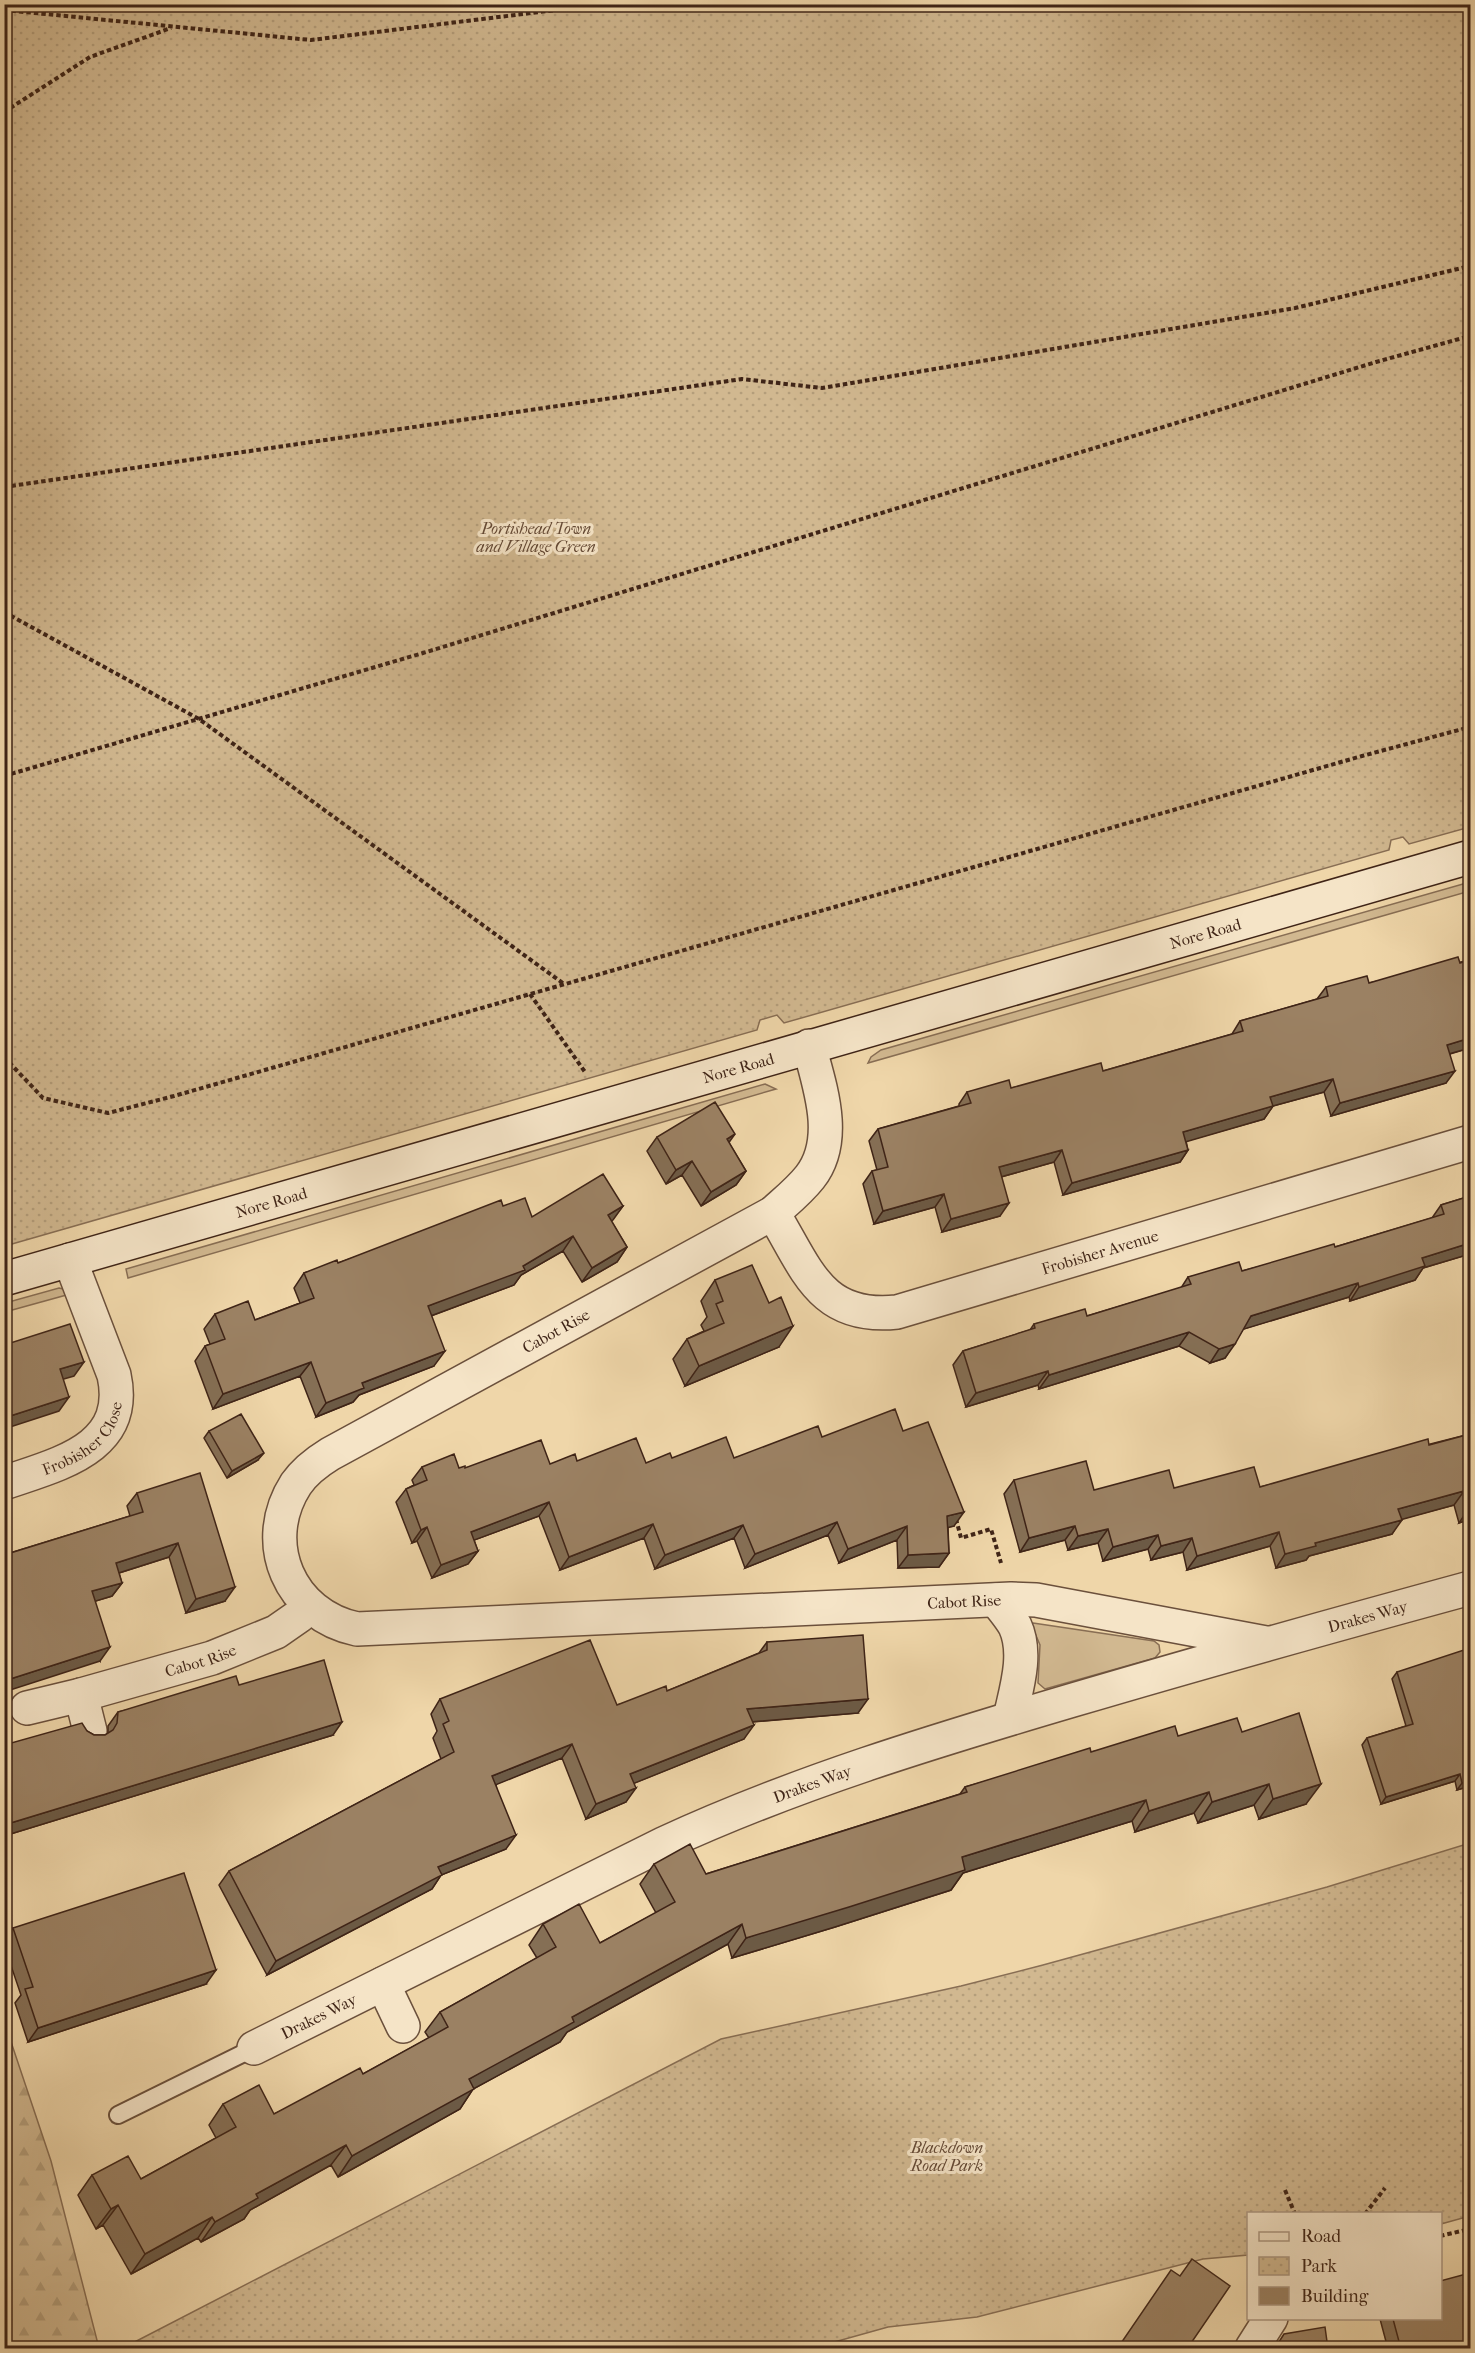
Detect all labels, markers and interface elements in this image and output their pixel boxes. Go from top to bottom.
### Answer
park label: Portishead Town and Village Green [476,519,596,556]
street label: Nore Road [1167,914,1243,953]
street label: Nore Road [700,1048,776,1087]
street label: Nore Road [233,1183,309,1221]
street label: Frobisher Avenue [1039,1225,1161,1278]
street label: Cabot Rise [519,1305,593,1357]
street label: Frobisher Close [39,1400,125,1479]
street label: Cabot Rise [927,1590,1002,1612]
street label: Drakes Way [1325,1596,1410,1636]
street label: Cabot Rise [163,1640,239,1680]
street label: Drakes Way [770,1760,854,1806]
street label: Drakes Way [278,1989,360,2043]
park label: Blackdown Road Park [910,2138,983,2175]
legend [1247,2212,1442,2320]
text: Road [1301,2226,1341,2247]
text: Park [1301,2256,1338,2277]
text: Building [1301,2286,1369,2307]

